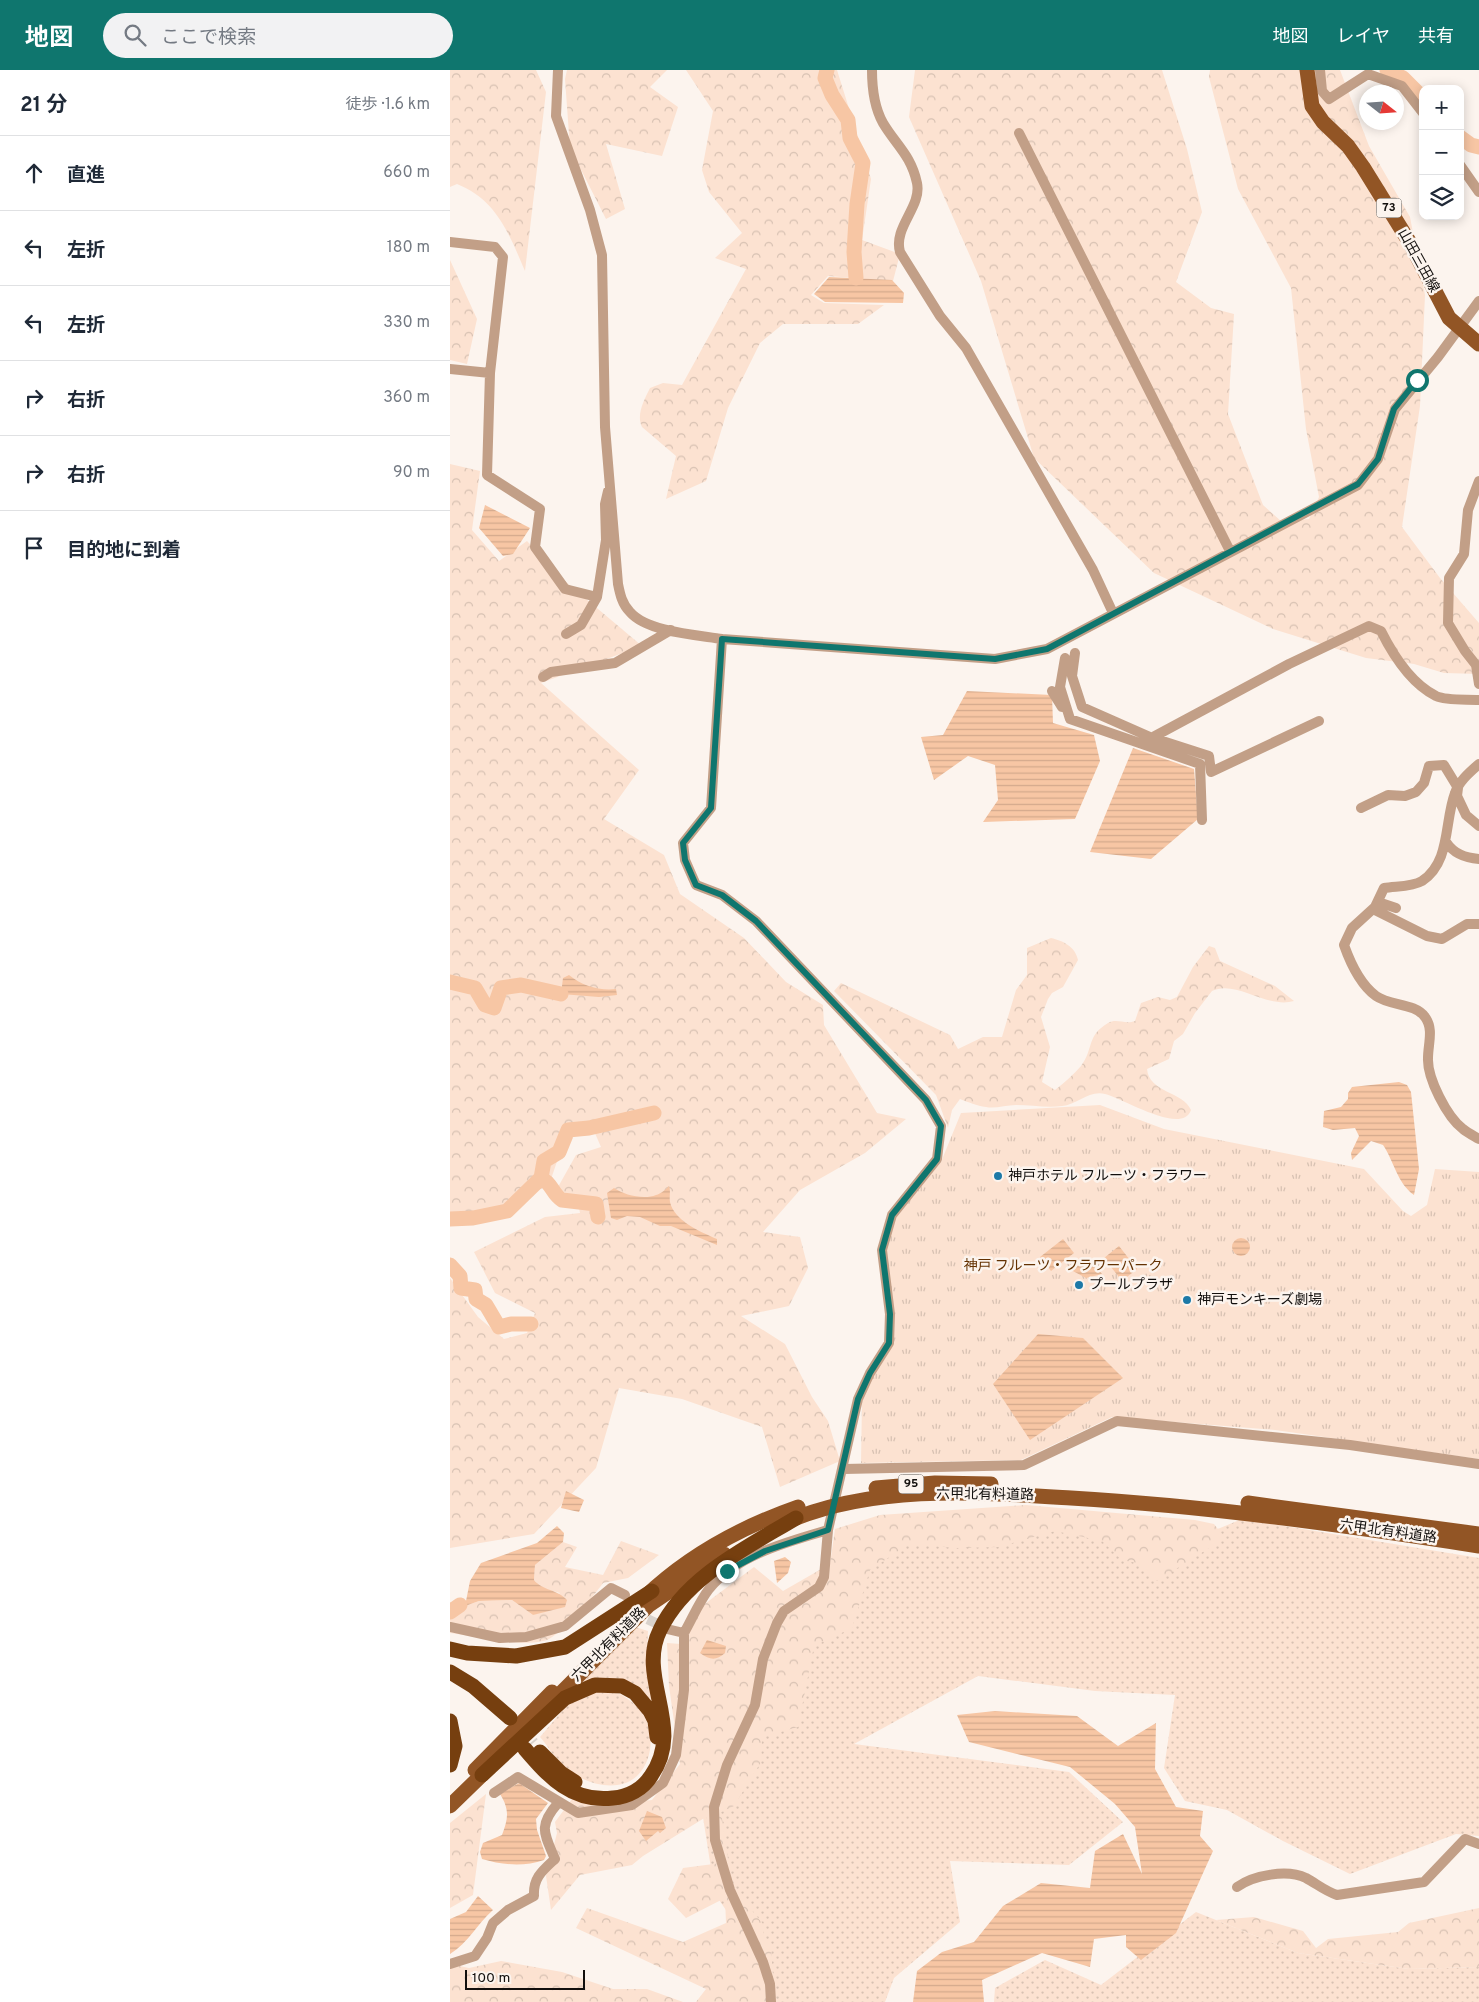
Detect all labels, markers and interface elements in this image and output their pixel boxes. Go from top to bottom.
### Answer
search box [103,13,453,58]
icon: search [121,21,149,49]
text: 地図 [25,24,73,54]
text: ここで検索 [161,26,256,50]
text: 地図 [1273,26,1309,49]
text: レイヤ [1337,26,1390,49]
text: 共有 [1418,26,1454,49]
north arrow [1359,85,1404,130]
map controls [1419,85,1464,220]
button: + [1419,85,1464,130]
text: 21 分 [20,92,68,119]
text: 徒歩 · 1.6 km [346,95,430,115]
button: − [1419,130,1464,175]
icon: ahead [20,159,48,187]
text: 660 m [383,163,430,183]
text: 直進 [67,164,105,188]
button: layers [1419,175,1464,220]
road number: 73 [1376,198,1402,218]
street label: 山田三田線 [1394,226,1442,296]
icon: left [20,234,48,262]
text: 180 m [387,238,430,258]
text: 左折 [67,239,105,263]
icon: left [20,309,48,337]
text: 330 m [383,313,430,333]
text: 左折 [67,314,105,338]
route start [1406,369,1429,392]
icon: right [20,384,48,412]
text: 360 m [383,388,430,408]
text: 右折 [67,389,105,413]
icon: right [20,459,48,487]
text: 90 m [393,463,430,483]
text: 右折 [67,464,105,488]
icon: arrive [20,534,48,562]
text: 目的地に到着 [67,539,181,563]
place label: 神戸ホテル フルーツ・フラワー [1008,1168,1207,1185]
marker: 神戸ホテル フルーツ・フラワー [992,1170,1004,1182]
park label: 神戸 フルーツ・フラワーパーク [964,1258,1162,1275]
place label: プールプラザ [1089,1277,1173,1294]
marker: プールプラザ [1073,1279,1085,1291]
place label: 神戸モンキーズ劇場 [1197,1291,1322,1309]
marker: 神戸モンキーズ劇場 [1181,1294,1193,1306]
road number: 95 [898,1475,924,1494]
street label: 六甲北有料道路 [936,1485,1034,1504]
street label: 六甲北有料道路 [1338,1516,1438,1547]
route end [716,1560,739,1583]
street label: 六甲北有料道路 [568,1604,650,1686]
scale bar [465,1967,585,1990]
text: 100 m [472,1970,510,1987]

